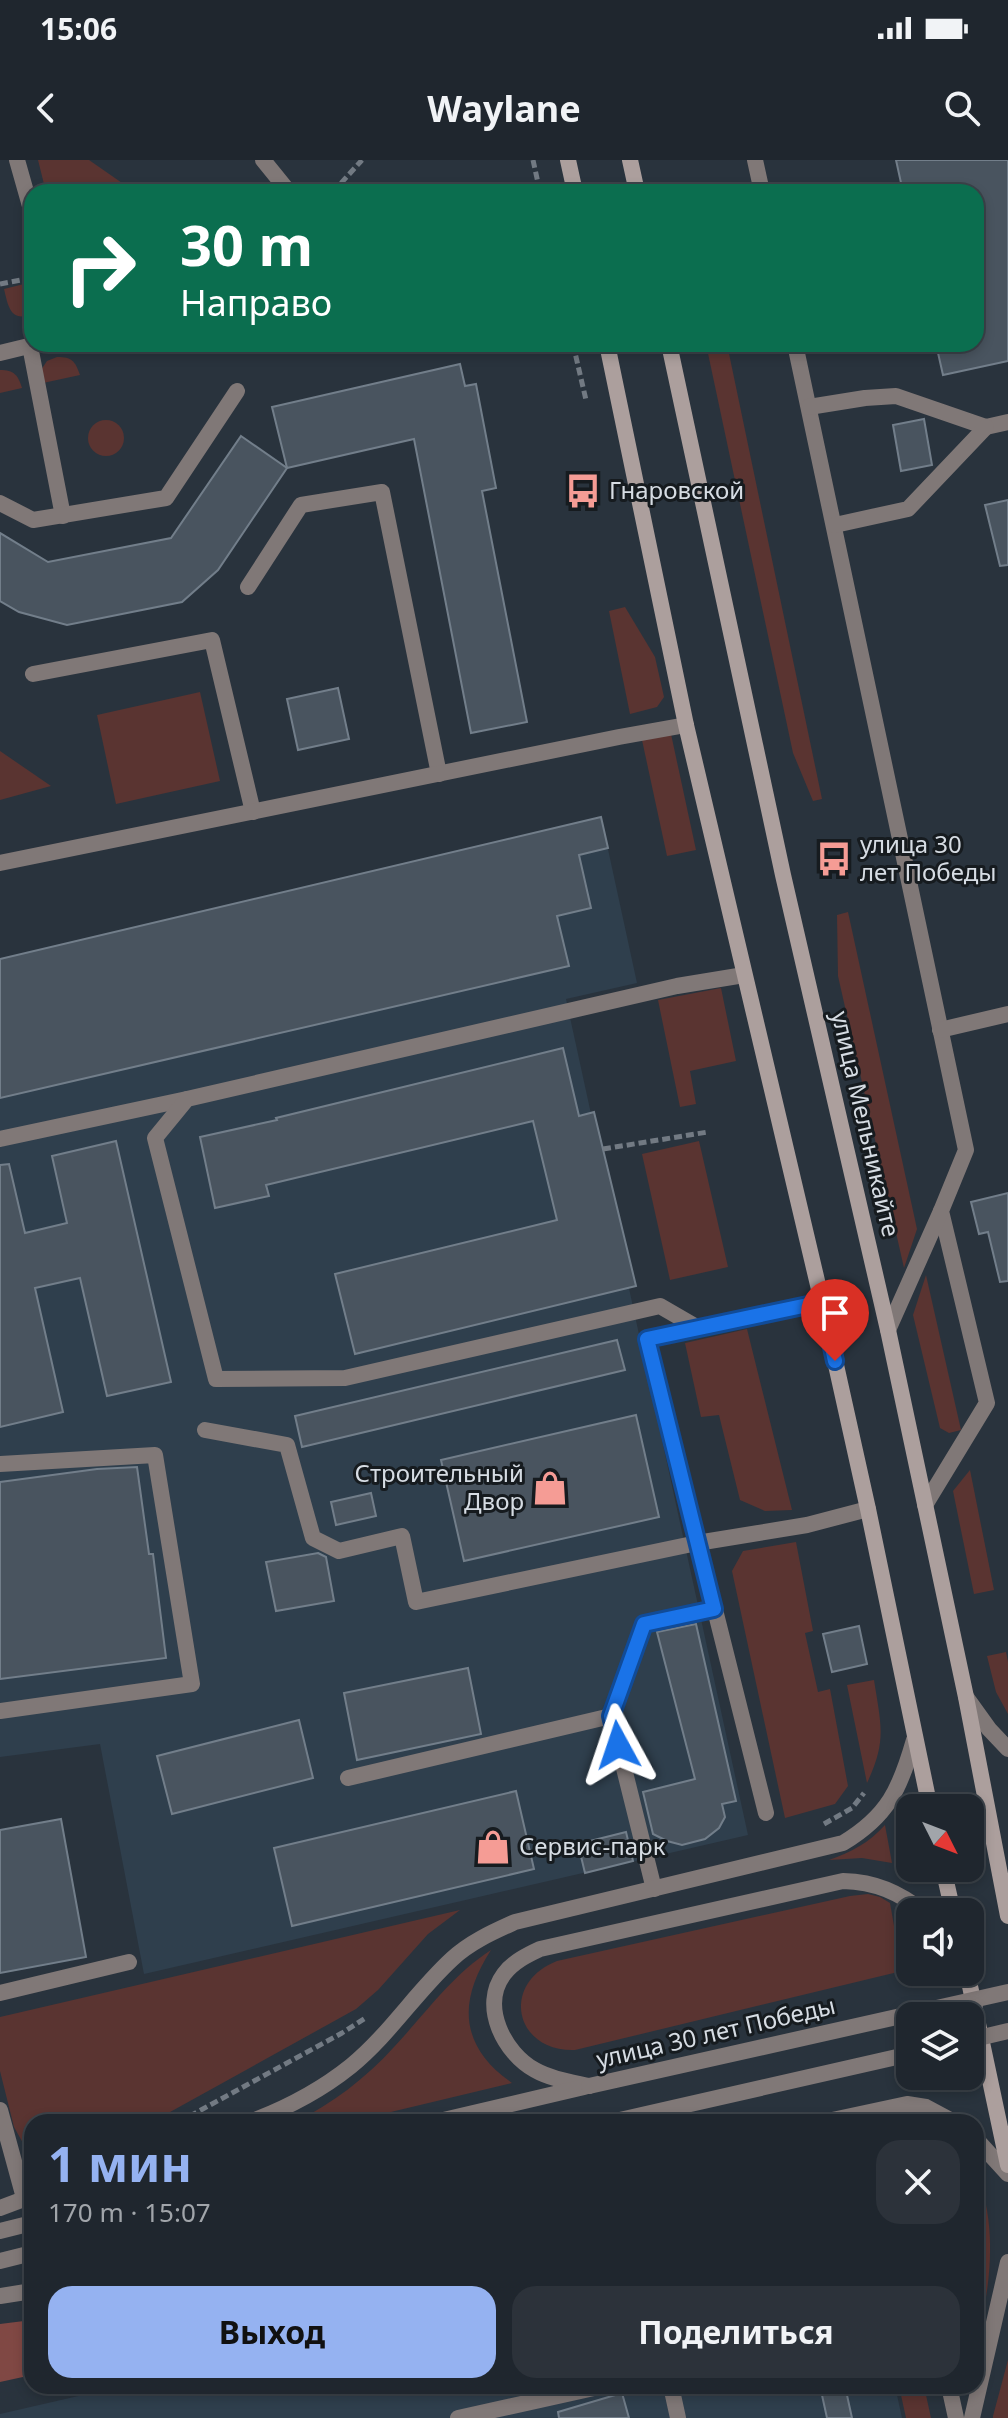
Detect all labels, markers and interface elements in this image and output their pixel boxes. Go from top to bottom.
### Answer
text: 15:06 [40,8,117,49]
text: Waylane [427,84,581,133]
icon: back [24,86,68,130]
icon: search [940,86,984,130]
text: 30 m [180,206,313,282]
icon: right [48,216,152,320]
text: Направо [180,278,332,327]
bus stop icon: Гнаровской [564,472,602,510]
place label: Гнаровской [609,473,744,506]
place label: улица 30 лет Победы [860,827,996,888]
bus stop icon: улица 30 лет Победы [815,840,853,878]
street label: улица Мельникайте [824,1008,908,1240]
pin [801,1279,869,1361]
icon: arrive [813,1291,857,1335]
place label: Строительный Двор [355,1456,524,1517]
shop icon: Строительный Двор [531,1469,569,1507]
position arrow [576,1703,660,1787]
north arrow [896,1794,984,1882]
map controls [896,1794,984,2090]
shop icon: Сервис-парк [474,1828,512,1866]
place label: Сервис-парк [519,1829,666,1862]
button: sound [896,1898,984,1986]
street label: улица 30 лет Победы [593,1988,838,2075]
button: layers [896,2002,984,2090]
text: 1 мин [48,2131,192,2196]
button: close [876,2140,960,2224]
text: 170 m · 15:07 [48,2194,211,2230]
button: Выход [48,2286,496,2378]
button: Поделиться [512,2286,960,2378]

